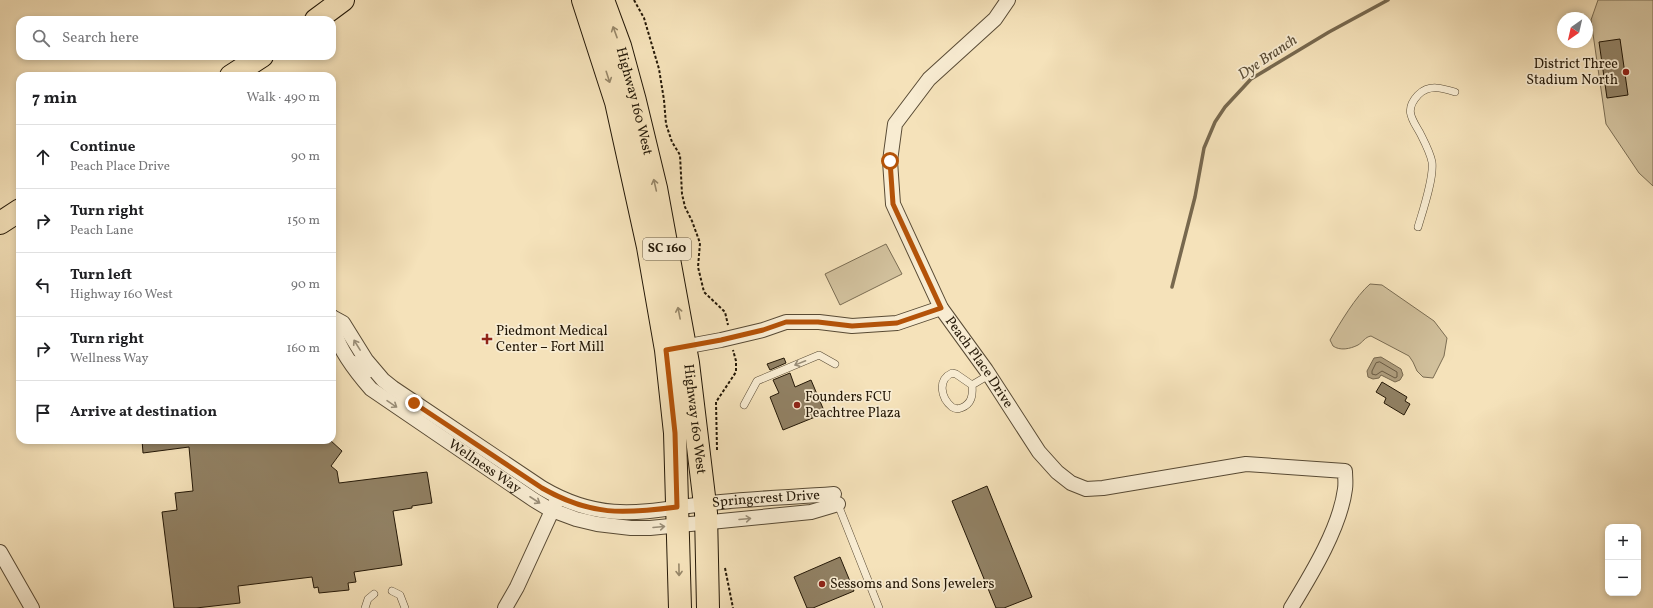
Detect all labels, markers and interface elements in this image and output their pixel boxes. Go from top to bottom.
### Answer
north arrow [1557,12,1593,48]
search box [16,16,336,60]
icon: search [30,27,52,49]
one-way arrow [610,27,618,39]
text: Search here [62,28,139,49]
water label: Dye Branch [1234,30,1302,86]
street label: Highway 160 West [611,45,657,157]
place label: District Three Stadium North [1526,55,1618,90]
marker: District Three Stadium North [1621,67,1631,77]
one-way arrow [605,70,612,83]
text: 7 min [32,87,77,110]
text: Walk · 490 m [246,89,320,107]
text: Continue [70,137,135,158]
icon: ahead [32,146,54,168]
text: 90 m [291,148,320,166]
route start [881,152,899,170]
text: Peach Place Drive [70,158,170,176]
one-way arrow [650,179,658,192]
text: Turn right [70,201,144,222]
icon: right [32,210,54,232]
text: 150 m [287,212,320,230]
text: Peach Lane [70,222,133,240]
road number: SC 160 [643,238,691,260]
text: Turn left [70,265,132,286]
icon: left [32,274,54,296]
text: 90 m [291,276,320,294]
text: Highway 160 West [70,286,173,304]
one-way arrow [675,307,683,320]
street label: Peach Place Drive [941,313,1018,412]
place label: Piedmont Medical Center – Fort Mill [496,322,608,357]
text: Turn right [70,329,144,350]
marker: Piedmont Medical Center – Fort Mill [481,333,493,345]
icon: right [32,338,54,360]
one-way arrow [352,339,360,351]
text: 160 m [286,340,320,358]
text: Wellness Way [70,350,148,368]
one-way arrow [795,359,807,367]
street label: Highway 160 West [679,363,711,475]
place label: Founders FCU Peachtree Plaza [805,388,901,423]
route end [405,394,423,412]
one-way arrow [386,400,397,408]
marker: Founders FCU Peachtree Plaza [792,400,802,410]
icon: arrive [32,402,54,424]
text: Arrive at destination [70,402,217,423]
street label: Wellness Way [445,435,525,498]
street label: Springcrest Drive [711,486,821,512]
one-way arrow [529,496,540,504]
one-way arrow [738,515,751,522]
one-way arrow [653,523,666,530]
map controls [1605,524,1641,596]
button: + [1605,524,1641,560]
button: − [1605,560,1641,596]
one-way arrow [676,563,683,576]
place label: Sessoms and Sons Jewelers [830,575,994,594]
marker: Sessoms and Sons Jewelers [817,579,827,589]

